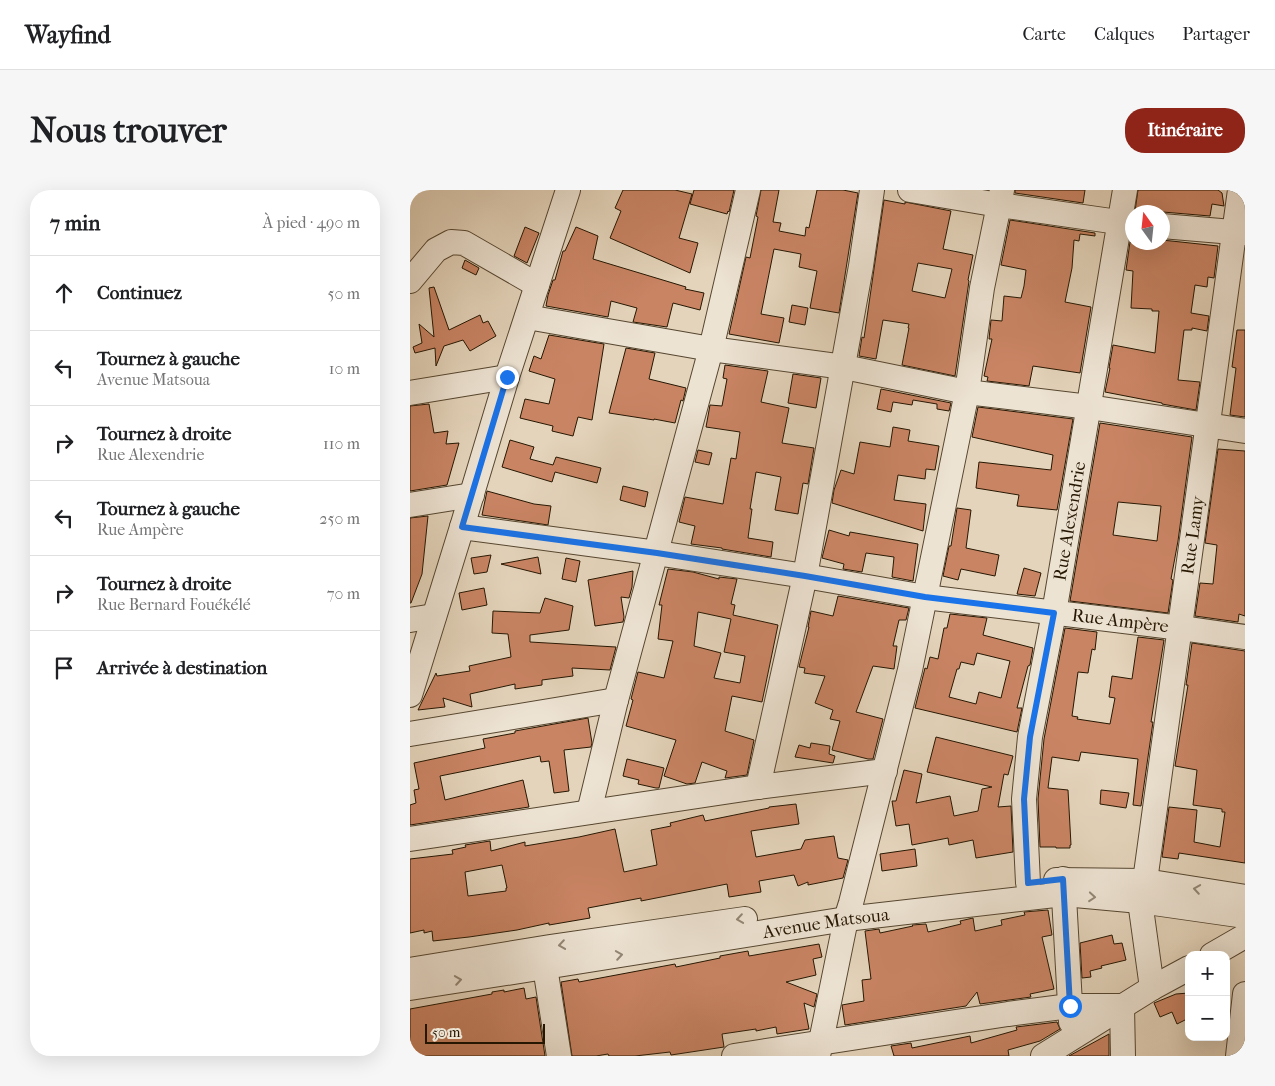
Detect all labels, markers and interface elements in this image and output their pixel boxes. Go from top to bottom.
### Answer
text: Wayfind [25,21,111,49]
text: Carte [1023,24,1066,45]
text: Calques [1094,24,1154,45]
text: Partager [1182,24,1250,45]
button: Itinéraire [1125,108,1245,153]
text: Nous trouver [30,110,227,151]
north arrow [1125,205,1170,250]
text: 7 min [50,211,101,235]
text: À pied · 490 m [263,213,360,232]
icon: ahead [50,279,78,307]
text: Continuez [97,282,182,304]
text: 50 m [328,284,360,303]
text: Tournez à gauche [97,348,240,370]
icon: left [50,354,78,382]
text: 10 m [329,359,360,378]
route end [496,366,519,389]
text: Avenue Matsoua [97,370,210,389]
text: Tournez à droite [97,423,231,445]
icon: right [50,429,78,457]
text: 110 m [323,434,360,453]
text: Rue Alexendrie [97,445,204,464]
street label: Rue Alexendrie [1049,460,1090,582]
street label: Rue Lamy [1177,493,1209,576]
text: Tournez à gauche [97,498,240,520]
icon: left [50,504,78,532]
text: 250 m [319,509,360,528]
text: Rue Ampère [97,520,184,539]
text: Tournez à droite [97,573,231,595]
icon: right [50,579,78,607]
text: 70 m [327,584,360,603]
text: Rue Bernard Fouékélé [97,595,251,614]
street label: Rue Ampère [1071,604,1170,637]
icon: arrive [50,654,78,682]
text: Arrivée à destination [97,657,267,679]
one-way arrow [1193,885,1201,895]
one-way arrow [1088,891,1096,902]
street label: Avenue Matsoua [760,904,891,943]
one-way arrow [736,914,745,924]
one-way arrow [558,940,566,950]
one-way arrow [614,951,623,961]
map controls [1185,951,1230,1041]
button: + [1185,951,1230,996]
one-way arrow [454,976,463,986]
route start [1059,995,1082,1018]
button: − [1185,996,1230,1041]
scale bar [425,1021,545,1044]
text: 50 m [432,1024,460,1041]

